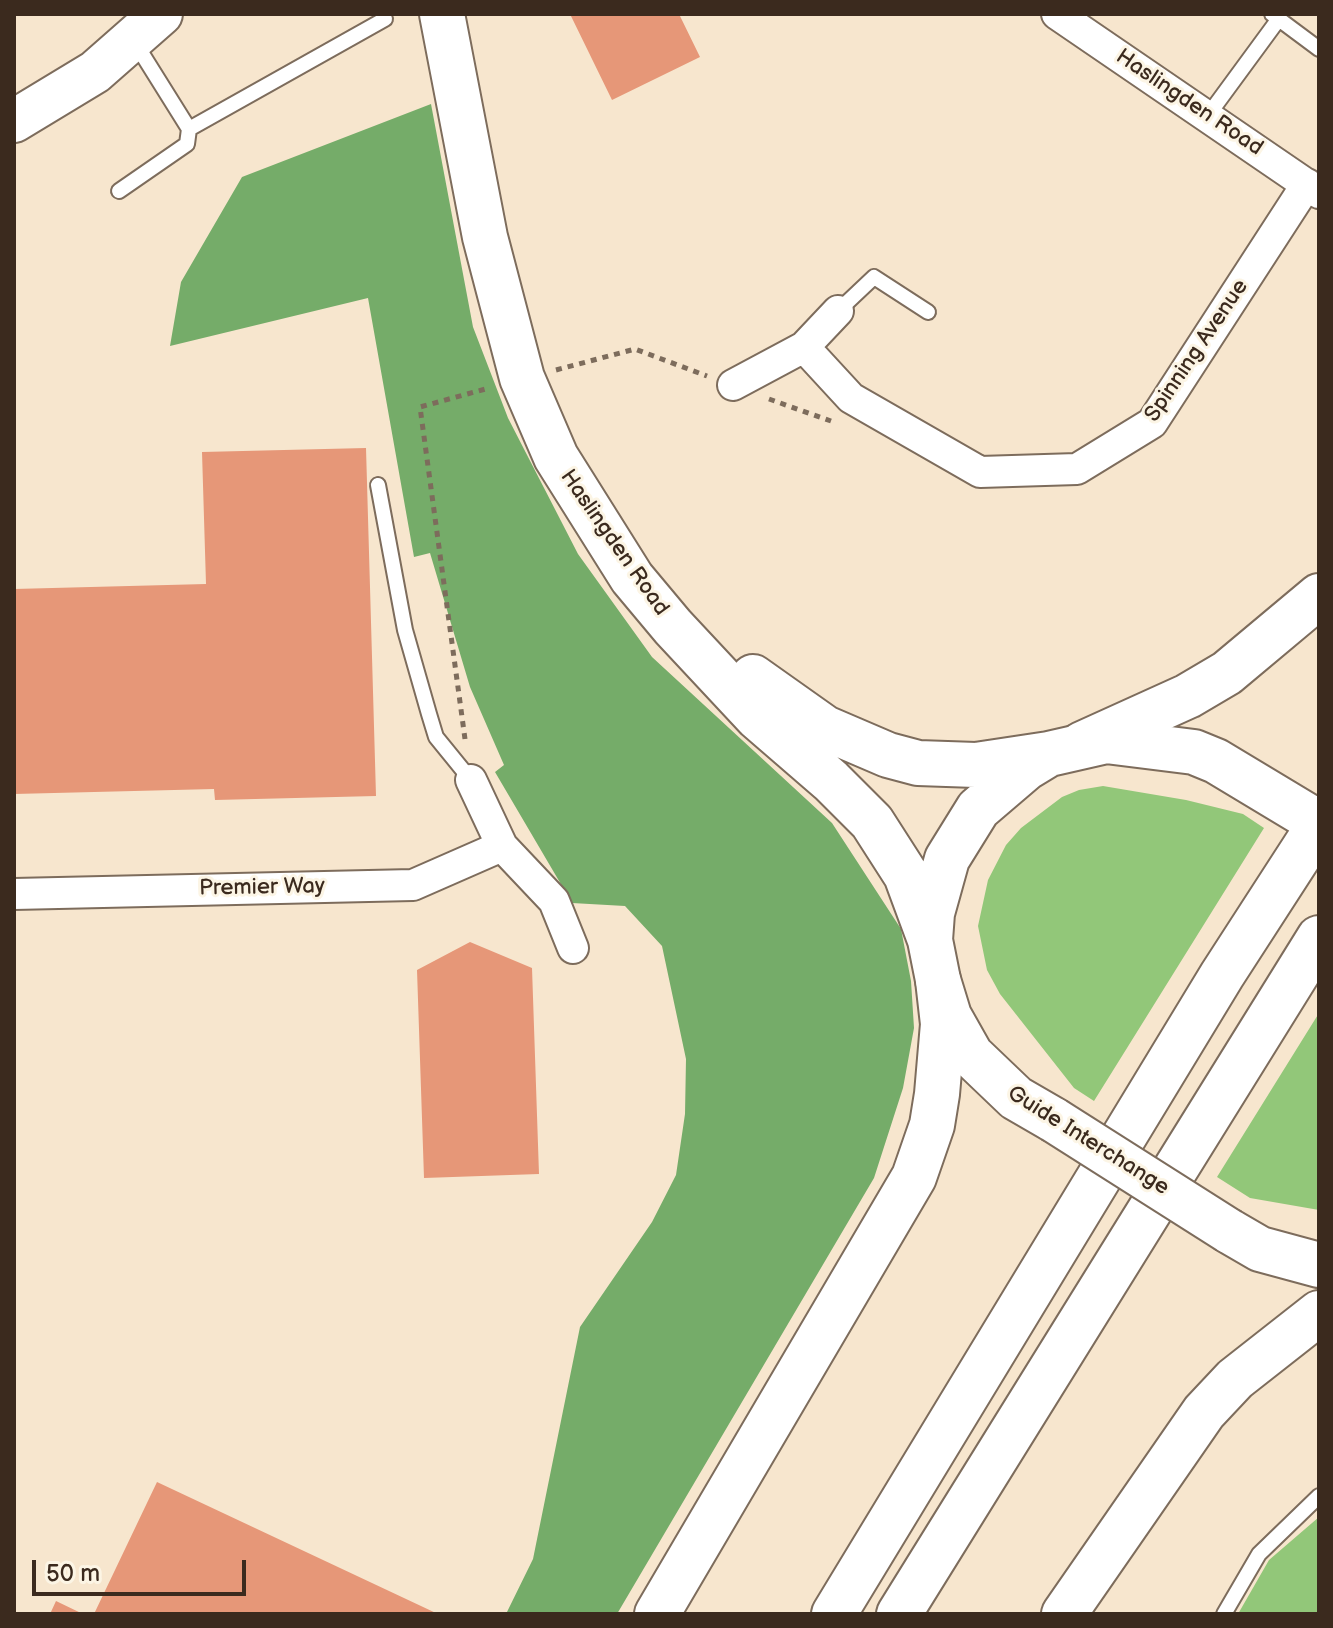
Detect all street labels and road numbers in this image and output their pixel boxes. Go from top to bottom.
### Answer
street label: Haslingden Road [1110,44,1268,162]
street label: Spinning Avenue [1140,275,1254,427]
street label: Haslingden Road [554,465,674,621]
street label: Premier Way [199,874,325,902]
street label: Guide Interchange [1002,1081,1174,1201]

